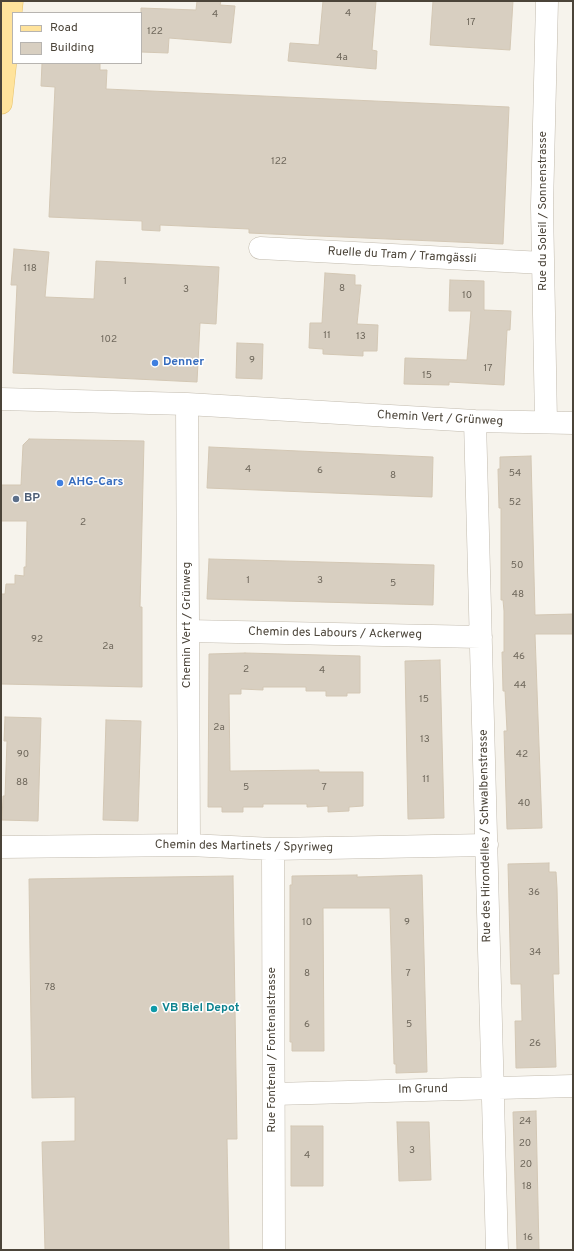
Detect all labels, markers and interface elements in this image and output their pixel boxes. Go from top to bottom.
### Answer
house number: 4 [345,8,351,20]
house number: 4 [212,9,218,21]
legend [12,12,142,64]
house number: 17 [467,17,475,29]
text: Road [50,20,78,36]
house number: 122 [147,26,163,38]
text: Building [50,40,94,56]
house number: 4a [336,52,348,64]
street label: Rue du Soleil / Sonnenstrasse [537,131,551,291]
house number: 122 [271,156,287,168]
street label: Ruelle du Tram / Tramgässli [327,245,477,267]
house number: 118 [23,263,37,275]
house number: 1 [123,276,127,288]
house number: 8 [339,283,345,295]
house number: 3 [183,284,189,296]
house number: 10 [462,290,472,302]
house number: 11 [323,330,331,342]
house number: 13 [356,331,366,343]
house number: 102 [101,334,117,346]
house number: 9 [249,355,255,367]
place label: Denner [163,356,204,370]
marker: Denner [150,358,160,368]
house number: 17 [484,363,492,375]
house number: 15 [422,370,432,382]
street label: Chemin Vert / Grünweg [376,409,504,429]
house number: 4 [245,464,251,476]
house number: 6 [317,465,323,477]
house number: 54 [509,468,521,480]
house number: 8 [390,470,396,482]
place label: AHG-Cars [68,476,124,490]
marker: AHG-Cars [55,478,65,488]
place label: BP [24,492,40,506]
marker: BP [11,494,21,504]
house number: 52 [509,497,521,509]
house number: 2 [80,517,86,529]
house number: 50 [511,560,523,572]
street label: Chemin Vert / Grünweg [181,562,195,688]
house number: 1 [246,575,250,587]
house number: 3 [317,575,323,587]
house number: 5 [390,578,396,590]
house number: 48 [512,589,524,601]
street label: Chemin des Labours / Ackerweg [248,625,422,643]
house number: 92 [31,634,43,646]
house number: 2a [102,641,114,653]
house number: 46 [513,651,525,663]
house number: 2 [243,664,249,676]
house number: 4 [319,665,325,677]
house number: 44 [514,680,526,692]
house number: 15 [419,694,429,706]
house number: 2a [213,722,225,734]
street label: Rue des Hirondelles / Schwalbenstrasse [477,729,495,943]
house number: 13 [420,734,430,746]
house number: 90 [17,749,29,761]
house number: 42 [516,749,528,761]
house number: 11 [422,774,430,786]
house number: 88 [16,777,28,789]
house number: 5 [243,782,249,794]
house number: 7 [321,782,327,794]
house number: 40 [518,798,530,810]
street label: Chemin des Martinets / Spyriweg [155,838,333,856]
house number: 36 [528,887,540,899]
house number: 10 [302,917,312,929]
house number: 9 [404,917,410,929]
house number: 34 [529,947,541,959]
street label: Rue Fontenal / Fontenalstrasse [266,967,280,1133]
house number: 8 [304,968,310,980]
house number: 7 [405,968,411,980]
house number: 78 [44,982,56,994]
place label: VB Biel Depot [162,1002,239,1016]
marker: VB Biel Depot [149,1004,159,1014]
house number: 6 [304,1019,310,1031]
house number: 5 [406,1019,412,1031]
house number: 26 [529,1038,541,1050]
street label: Im Grund [398,1082,448,1098]
house number: 24 [519,1116,531,1128]
house number: 20 [519,1138,531,1150]
house number: 3 [409,1145,415,1157]
house number: 4 [304,1150,310,1162]
house number: 20 [520,1159,532,1171]
house number: 18 [522,1181,532,1193]
house number: 16 [523,1232,533,1244]

